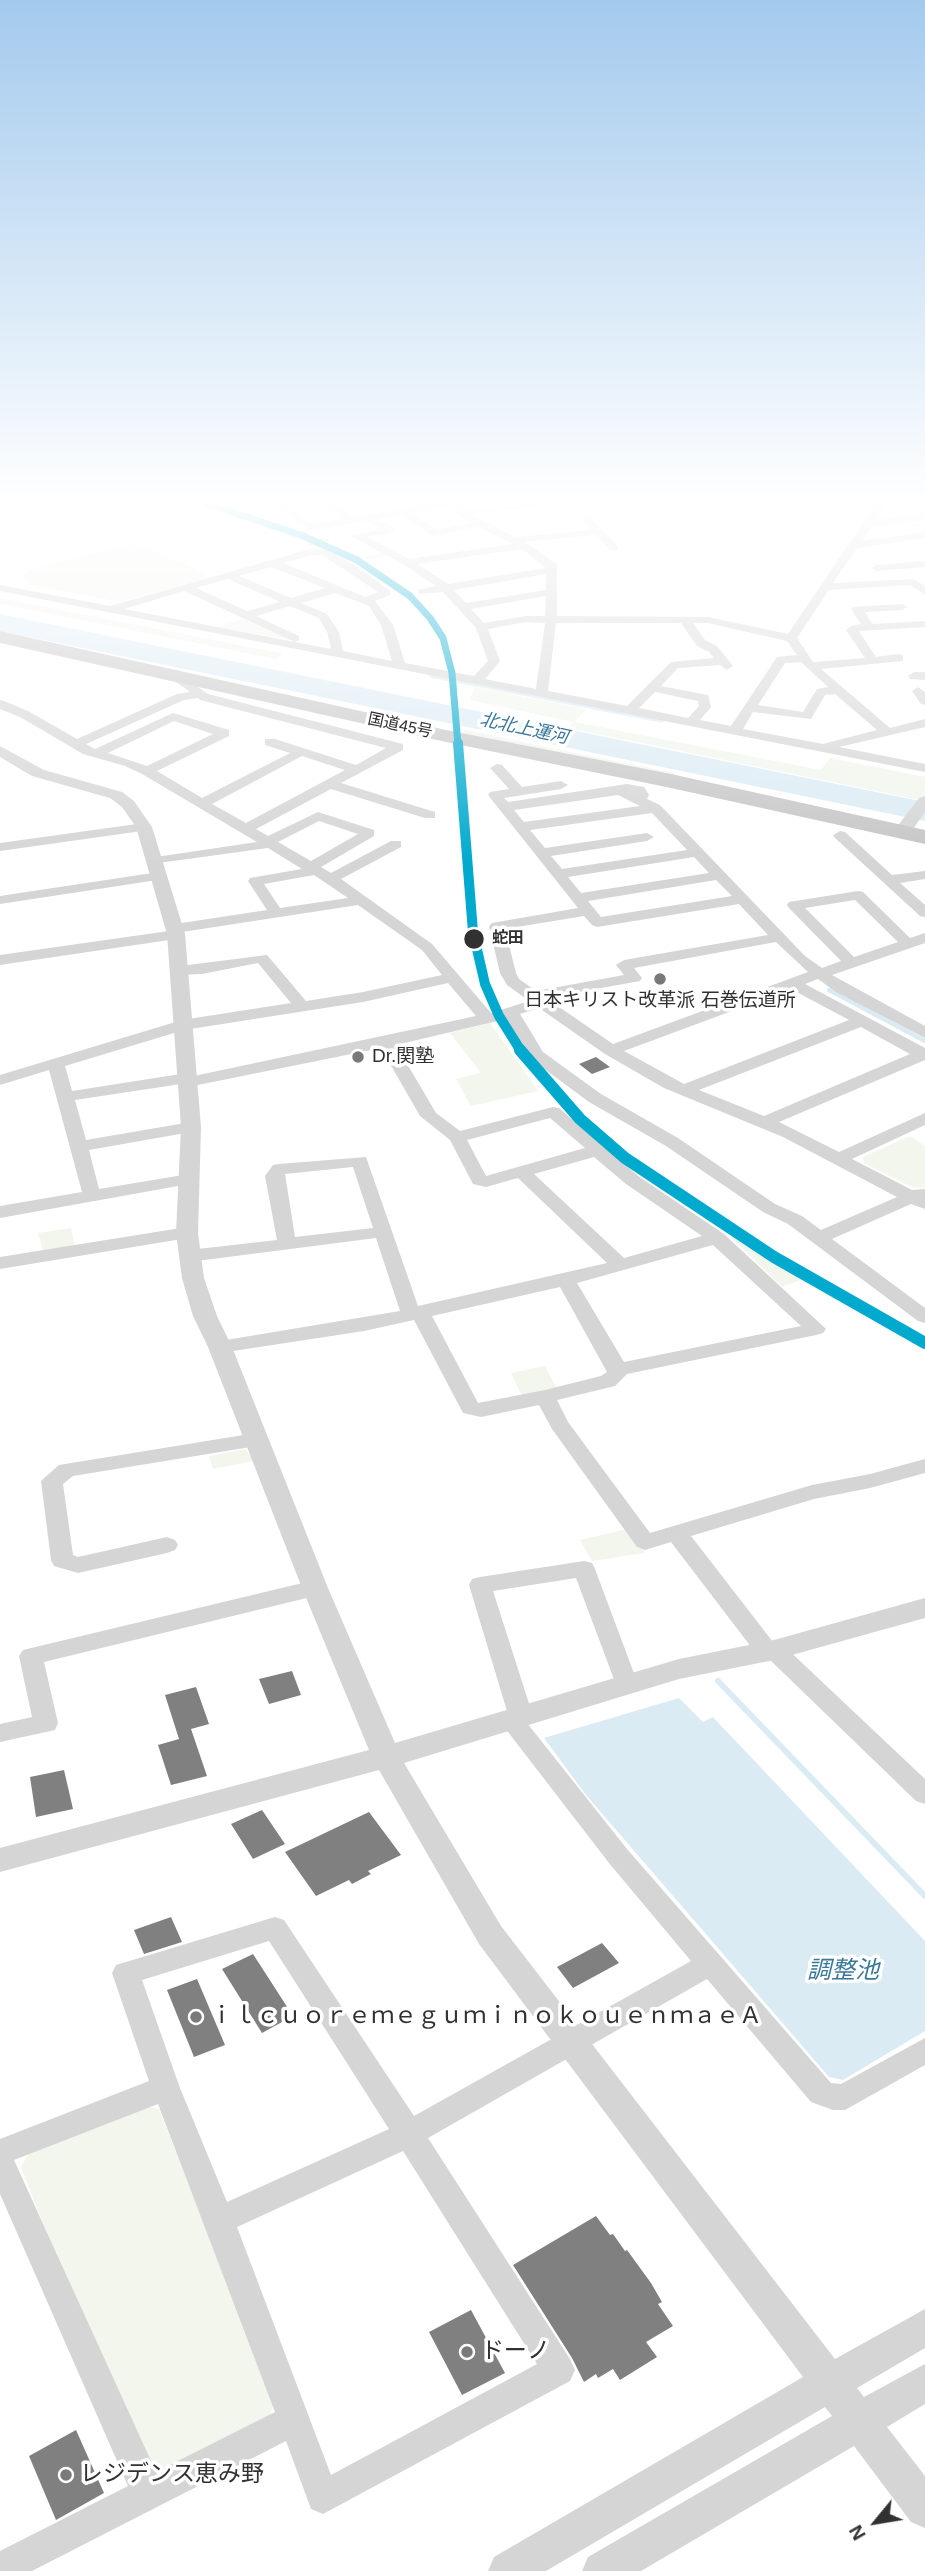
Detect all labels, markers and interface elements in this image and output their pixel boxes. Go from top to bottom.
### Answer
water label: 北北上運河 [478,709,570,749]
street label: 国道45号 [366,710,434,742]
marker: 蛇田 [462,927,486,951]
place label: 蛇田 [492,929,524,949]
marker: 日本キリスト改革派 石巻伝道所 [652,971,668,987]
place label: 日本キリスト改革派 石巻伝道所 [524,990,796,1012]
place label: Dr.関塾 [372,1046,434,1068]
marker: Dr.関塾 [350,1049,366,1065]
water label: 調整池 [807,1957,879,1985]
place label: ｉｌｃｕｏｒｅｍｅｇｕｍｉｎｏｋｏｕｅｎｍａｅＡ [210,2003,762,2031]
marker: ｉｌｃｕｏｒｅｍｅｇｕｍｉｎｏｋｏｕｅｎｍａｅＡ [188,2009,204,2025]
place label: ドーノ [481,2338,550,2366]
marker: ドーノ [459,2344,475,2360]
place label: レジデンス恵み野 [80,2461,264,2489]
marker: レジデンス恵み野 [58,2467,74,2483]
north arrow [841,2487,911,2557]
text: N [845,2522,870,2544]

